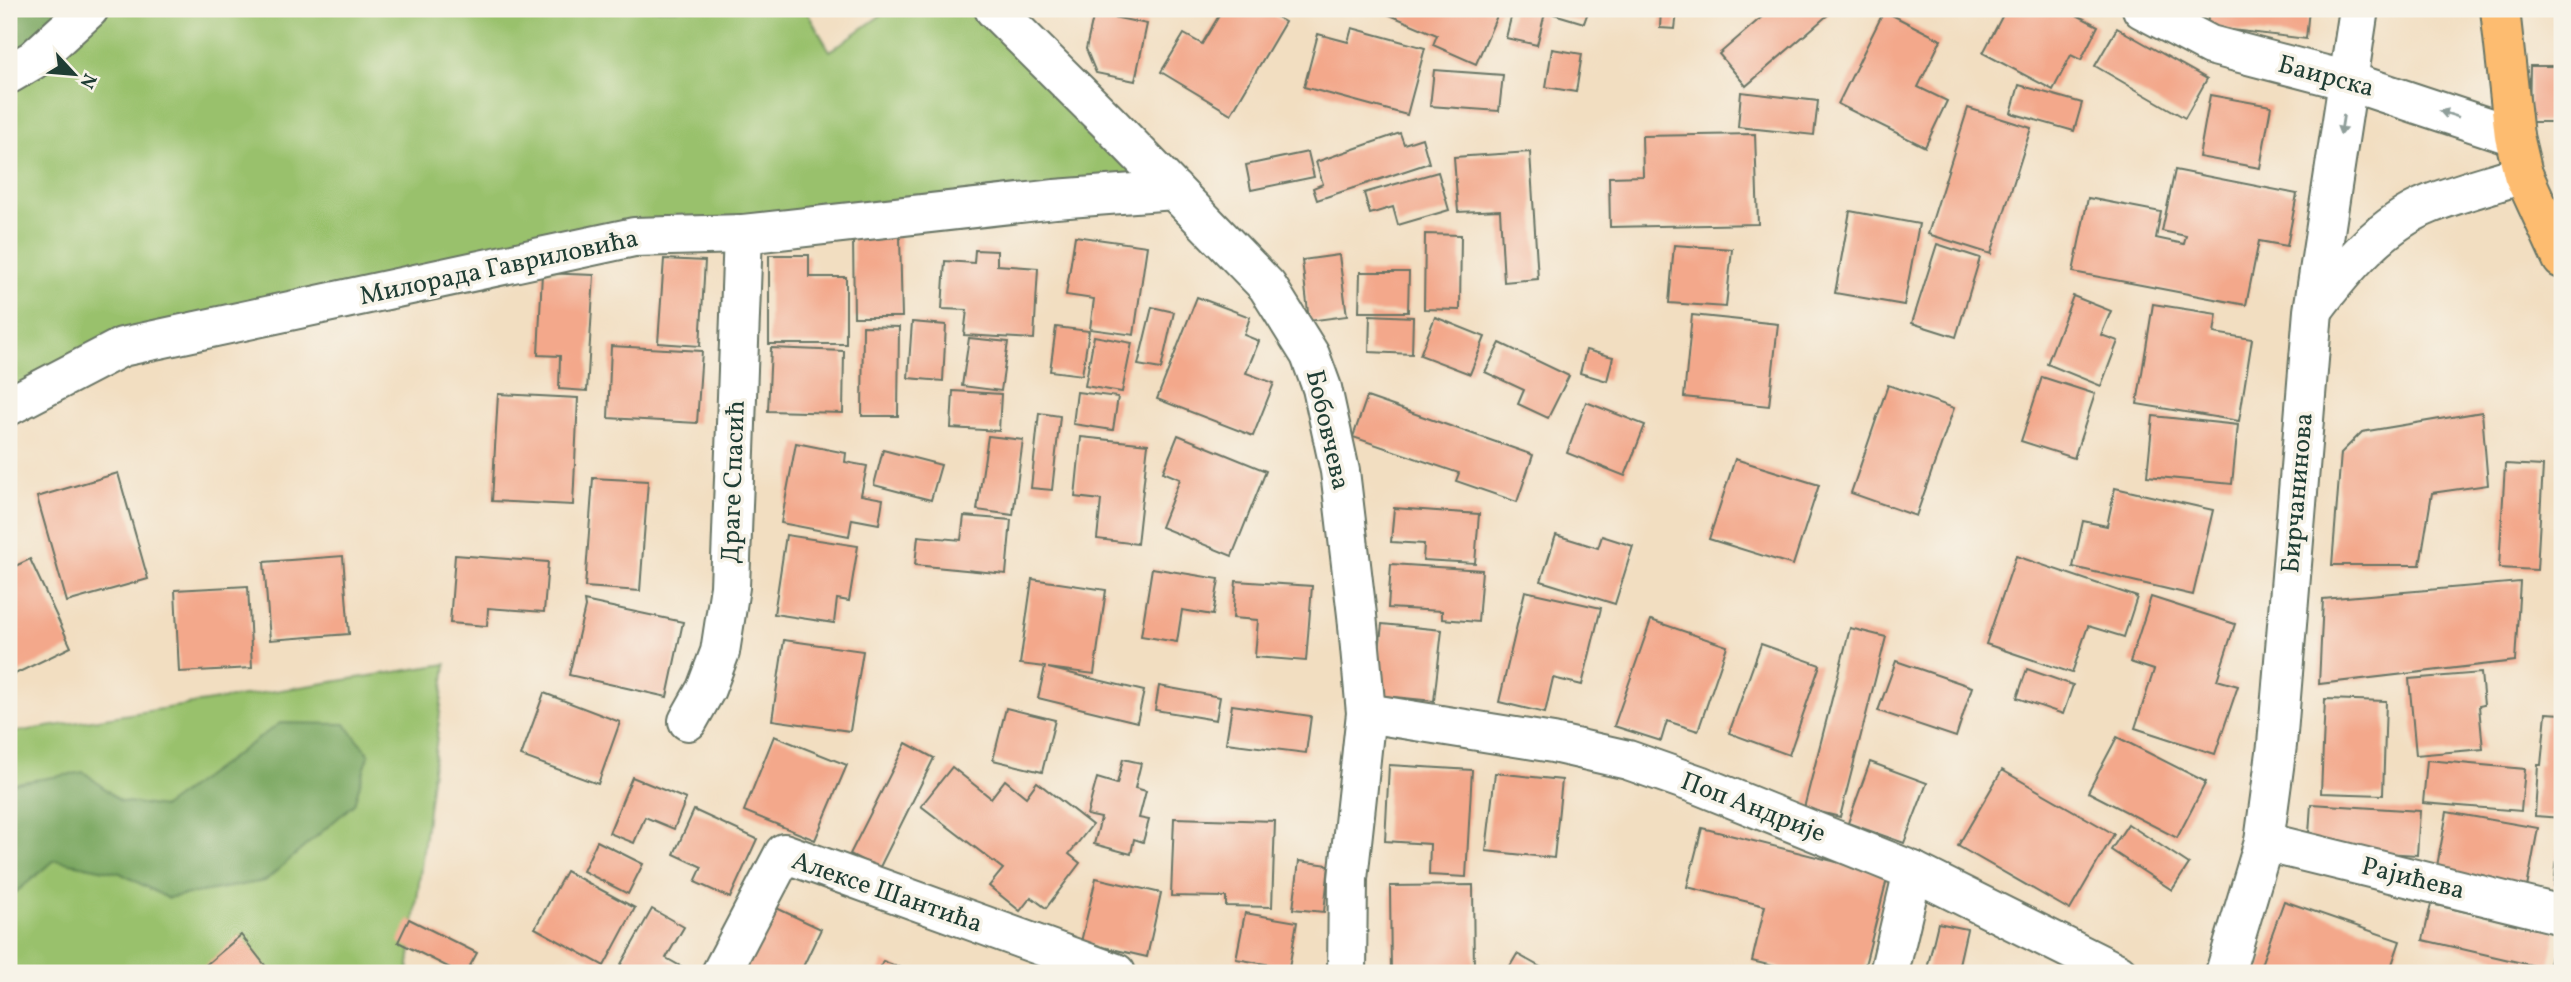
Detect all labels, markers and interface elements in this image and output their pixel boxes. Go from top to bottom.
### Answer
north arrow [38,38,108,108]
street label: Баирска [2274,47,2378,107]
text: N [73,69,102,93]
one-way arrow [2439,108,2460,119]
one-way arrow [2336,114,2347,136]
street label: Милорада Гавриловића [356,221,642,315]
street label: Бобовчева [1296,366,1358,494]
street label: Драге Спасић [713,400,755,564]
street label: Бирчанинова [2273,411,2323,575]
street label: Поп Андрије [1675,764,1831,852]
street label: Алексе Шантића [787,843,987,943]
street label: Рајићева [2358,849,2468,909]

